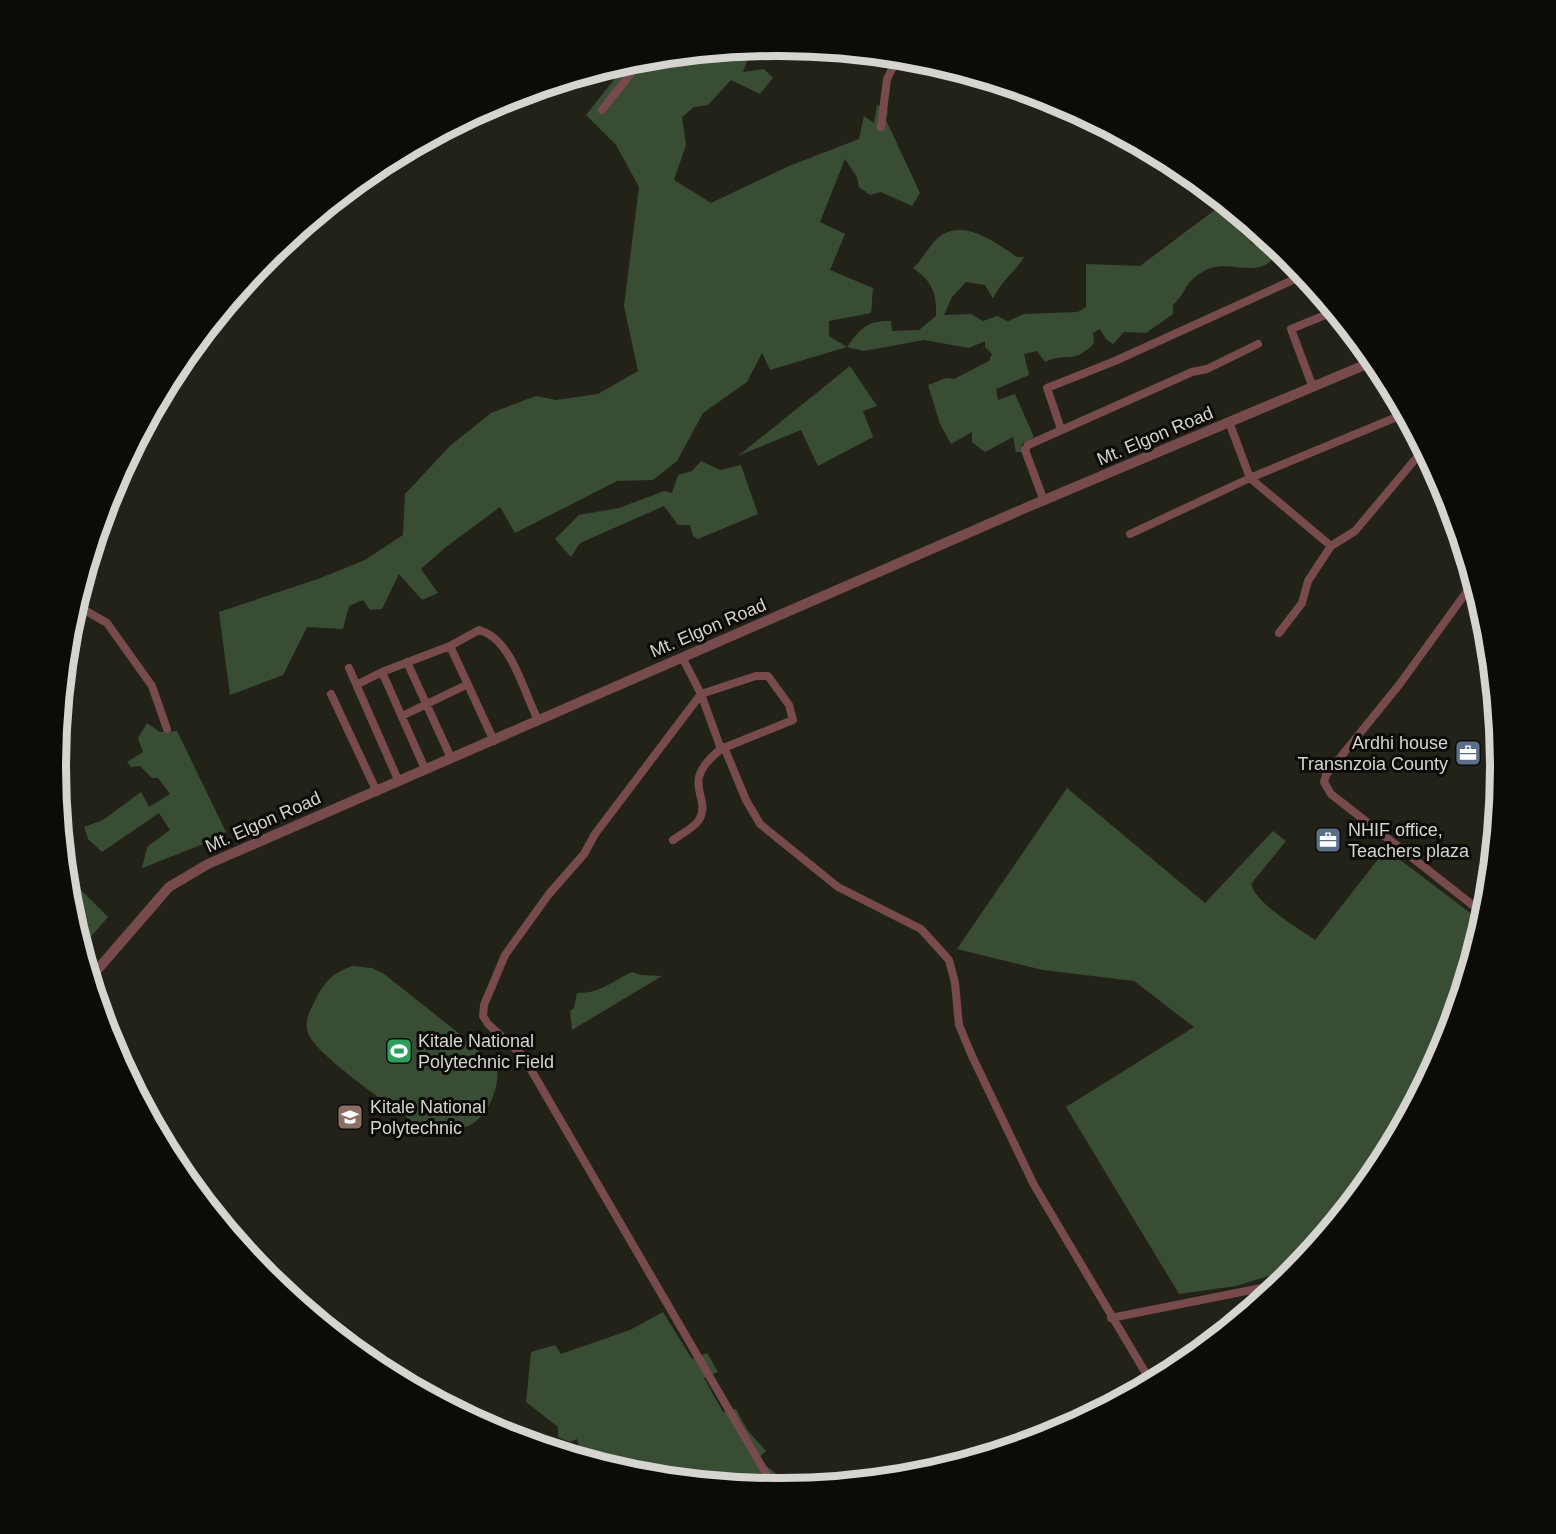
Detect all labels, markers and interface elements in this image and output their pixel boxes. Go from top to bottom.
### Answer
street label: Mt. Elgon Road [1094,403,1216,469]
street label: Mt. Elgon Road [647,595,769,661]
place label: Ardhi house Transnzoia County [1298,733,1448,774]
office icon: Ardhi house Transnzoia County [1453,738,1483,768]
street label: Mt. Elgon Road [202,788,324,856]
place label: NHIF office, Teachers plaza [1348,820,1470,861]
office icon: NHIF office, Teachers plaza [1313,825,1343,855]
place label: Kitale National Polytechnic Field [418,1031,554,1072]
sports icon: Kitale National Polytechnic Field [384,1036,414,1066]
place label: Kitale National Polytechnic [370,1097,486,1138]
school or university icon: Kitale National Polytechnic [335,1102,365,1132]

